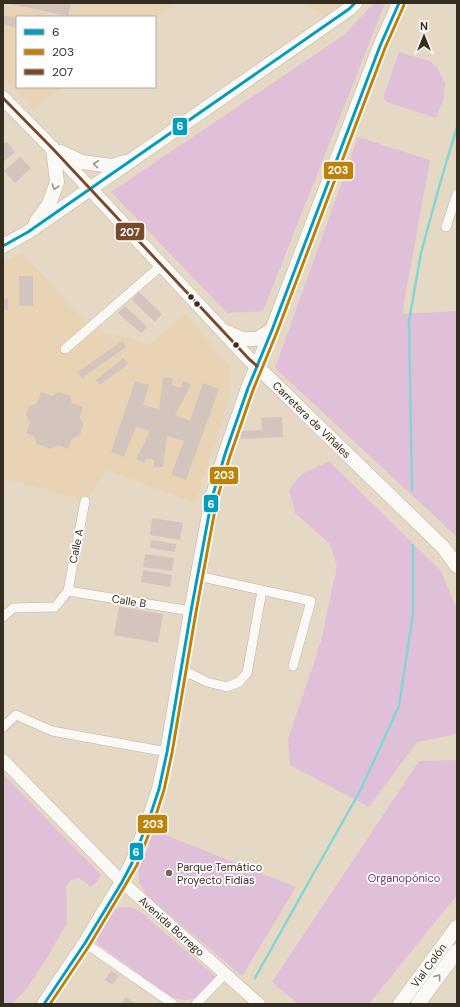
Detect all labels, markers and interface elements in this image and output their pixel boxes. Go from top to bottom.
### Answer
legend [16,16,156,88]
north arrow [404,16,444,56]
text: N [420,19,428,33]
text: 6 [52,24,60,40]
text: 203 [52,44,74,60]
text: 207 [52,64,73,80]
line badge: 6 [172,117,188,136]
text: 6 [177,119,184,133]
one-way arrow [93,160,99,169]
line badge: 203 [323,161,354,180]
text: 203 [328,163,348,177]
one-way arrow [51,183,60,190]
line badge: 207 [115,222,145,241]
text: 207 [120,225,140,239]
unlabelled marker [186,292,196,302]
unlabelled marker [192,299,202,309]
unlabelled marker [231,340,241,350]
street label: Carretera de Viñales [270,378,354,461]
line badge: 203 [209,466,239,485]
text: 203 [214,468,234,482]
line badge: 6 [203,494,219,513]
text: 6 [208,497,215,511]
street label: Calle A [66,527,86,565]
street label: Calle B [111,591,148,611]
line badge: 203 [137,814,168,834]
text: 203 [143,817,163,831]
line badge: 6 [129,842,144,861]
text: 6 [133,845,140,859]
place label: Parque Temático Proyecto Fidias [177,860,262,887]
marker: Parque Temático Proyecto Fidias [164,868,174,878]
park label: Organopónico [368,871,440,885]
street label: Avenida Borrego [136,893,207,959]
street label: Vial Colón [408,941,449,990]
one-way arrow [433,975,440,982]

